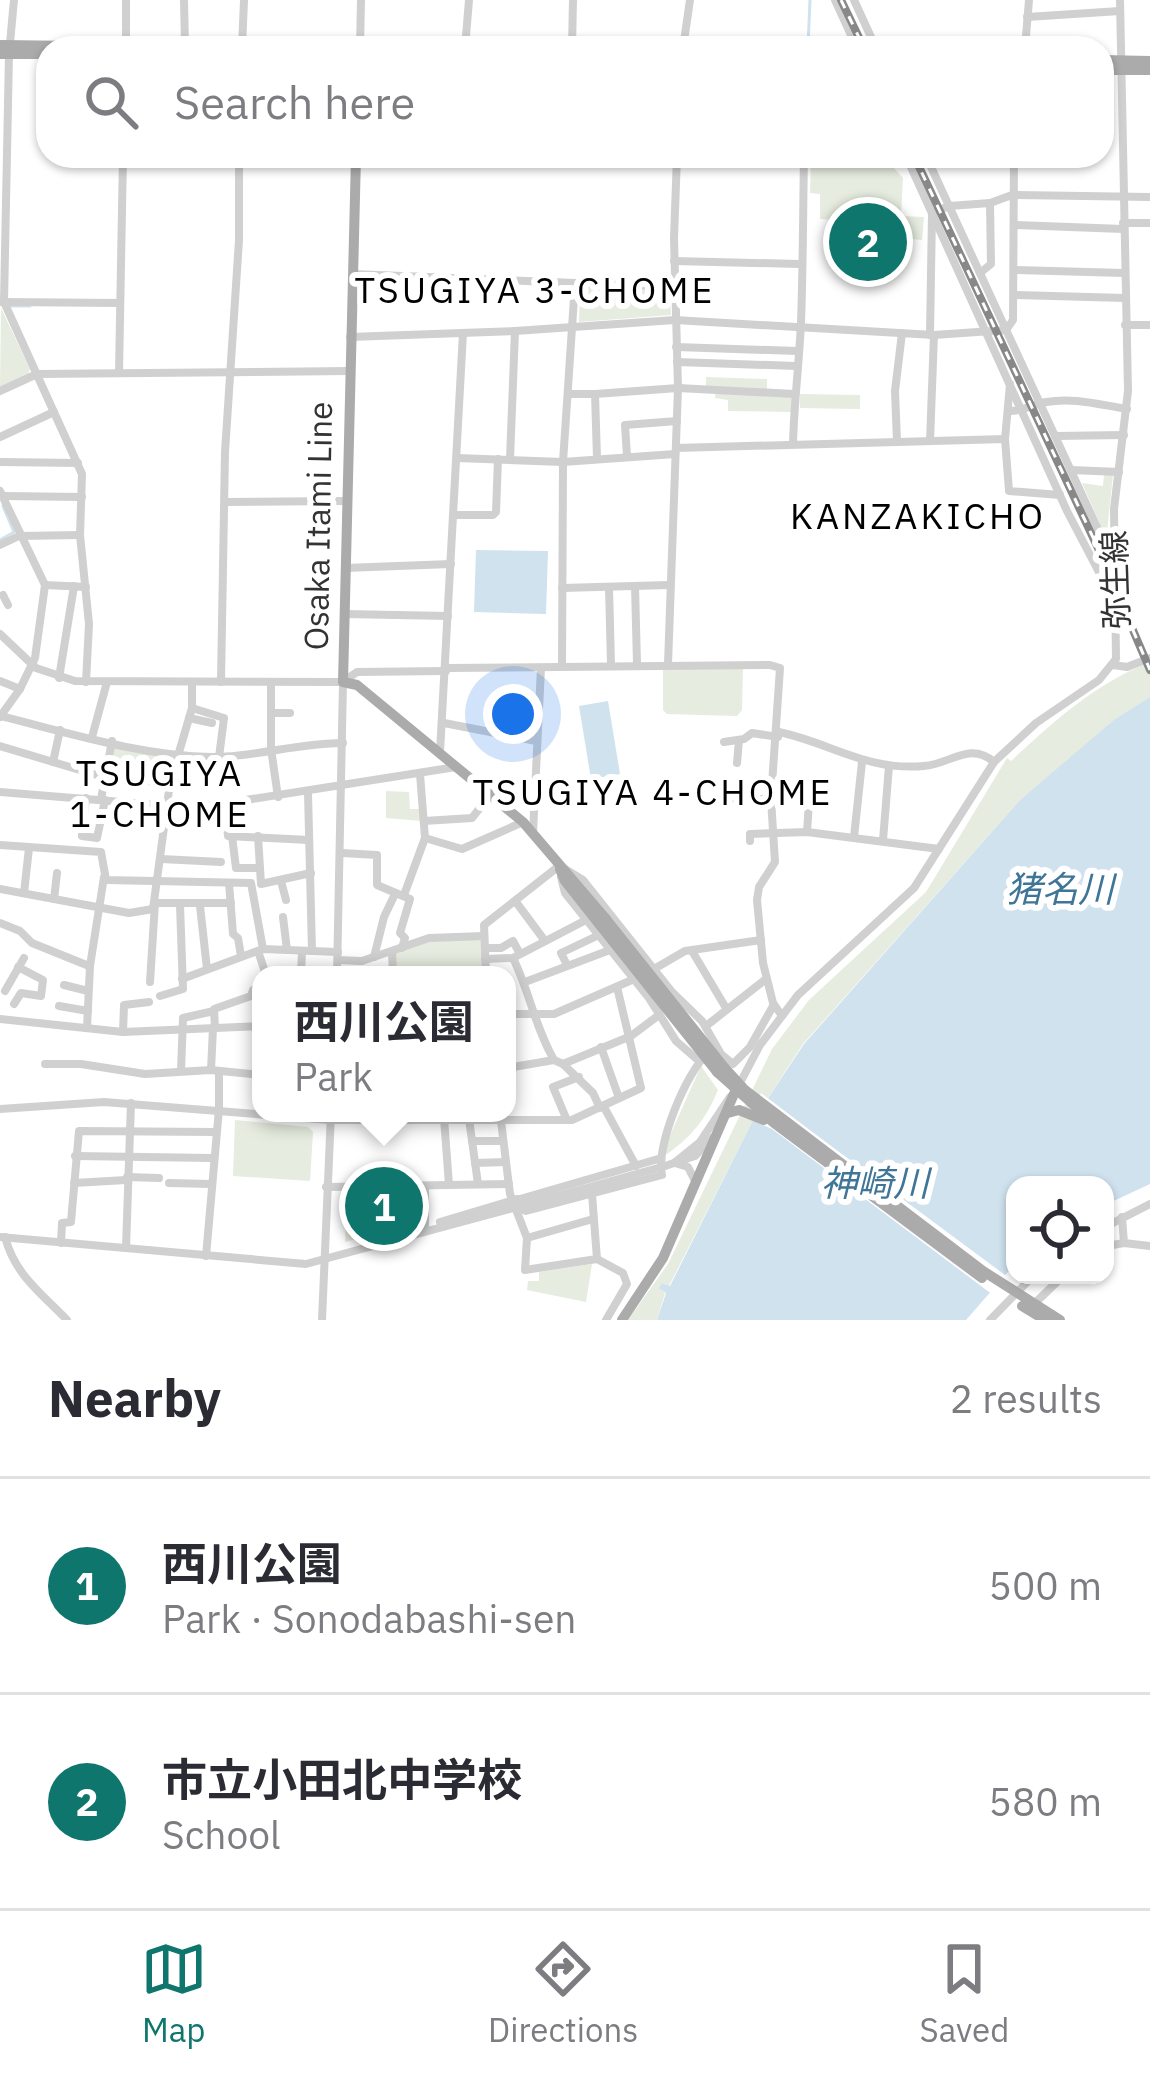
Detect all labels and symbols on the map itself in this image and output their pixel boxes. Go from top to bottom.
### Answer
pin: 2 [829,197,907,287]
district label: TSUGIYA 3-CHOME [355,266,715,313]
street label: Osaka Itami Line [294,401,341,651]
district label: KANZAKICHO [790,492,1046,539]
street label: 弥生線 [1091,530,1138,630]
your location [483,684,543,744]
district label: TSUGIYA 1-CHOME [69,749,251,837]
district label: TSUGIYA 4-CHOME [473,768,833,815]
water label: 猪名川 [1006,865,1118,912]
water label: 神崎川 [821,1159,933,1206]
pin: 1 [345,1161,423,1251]

